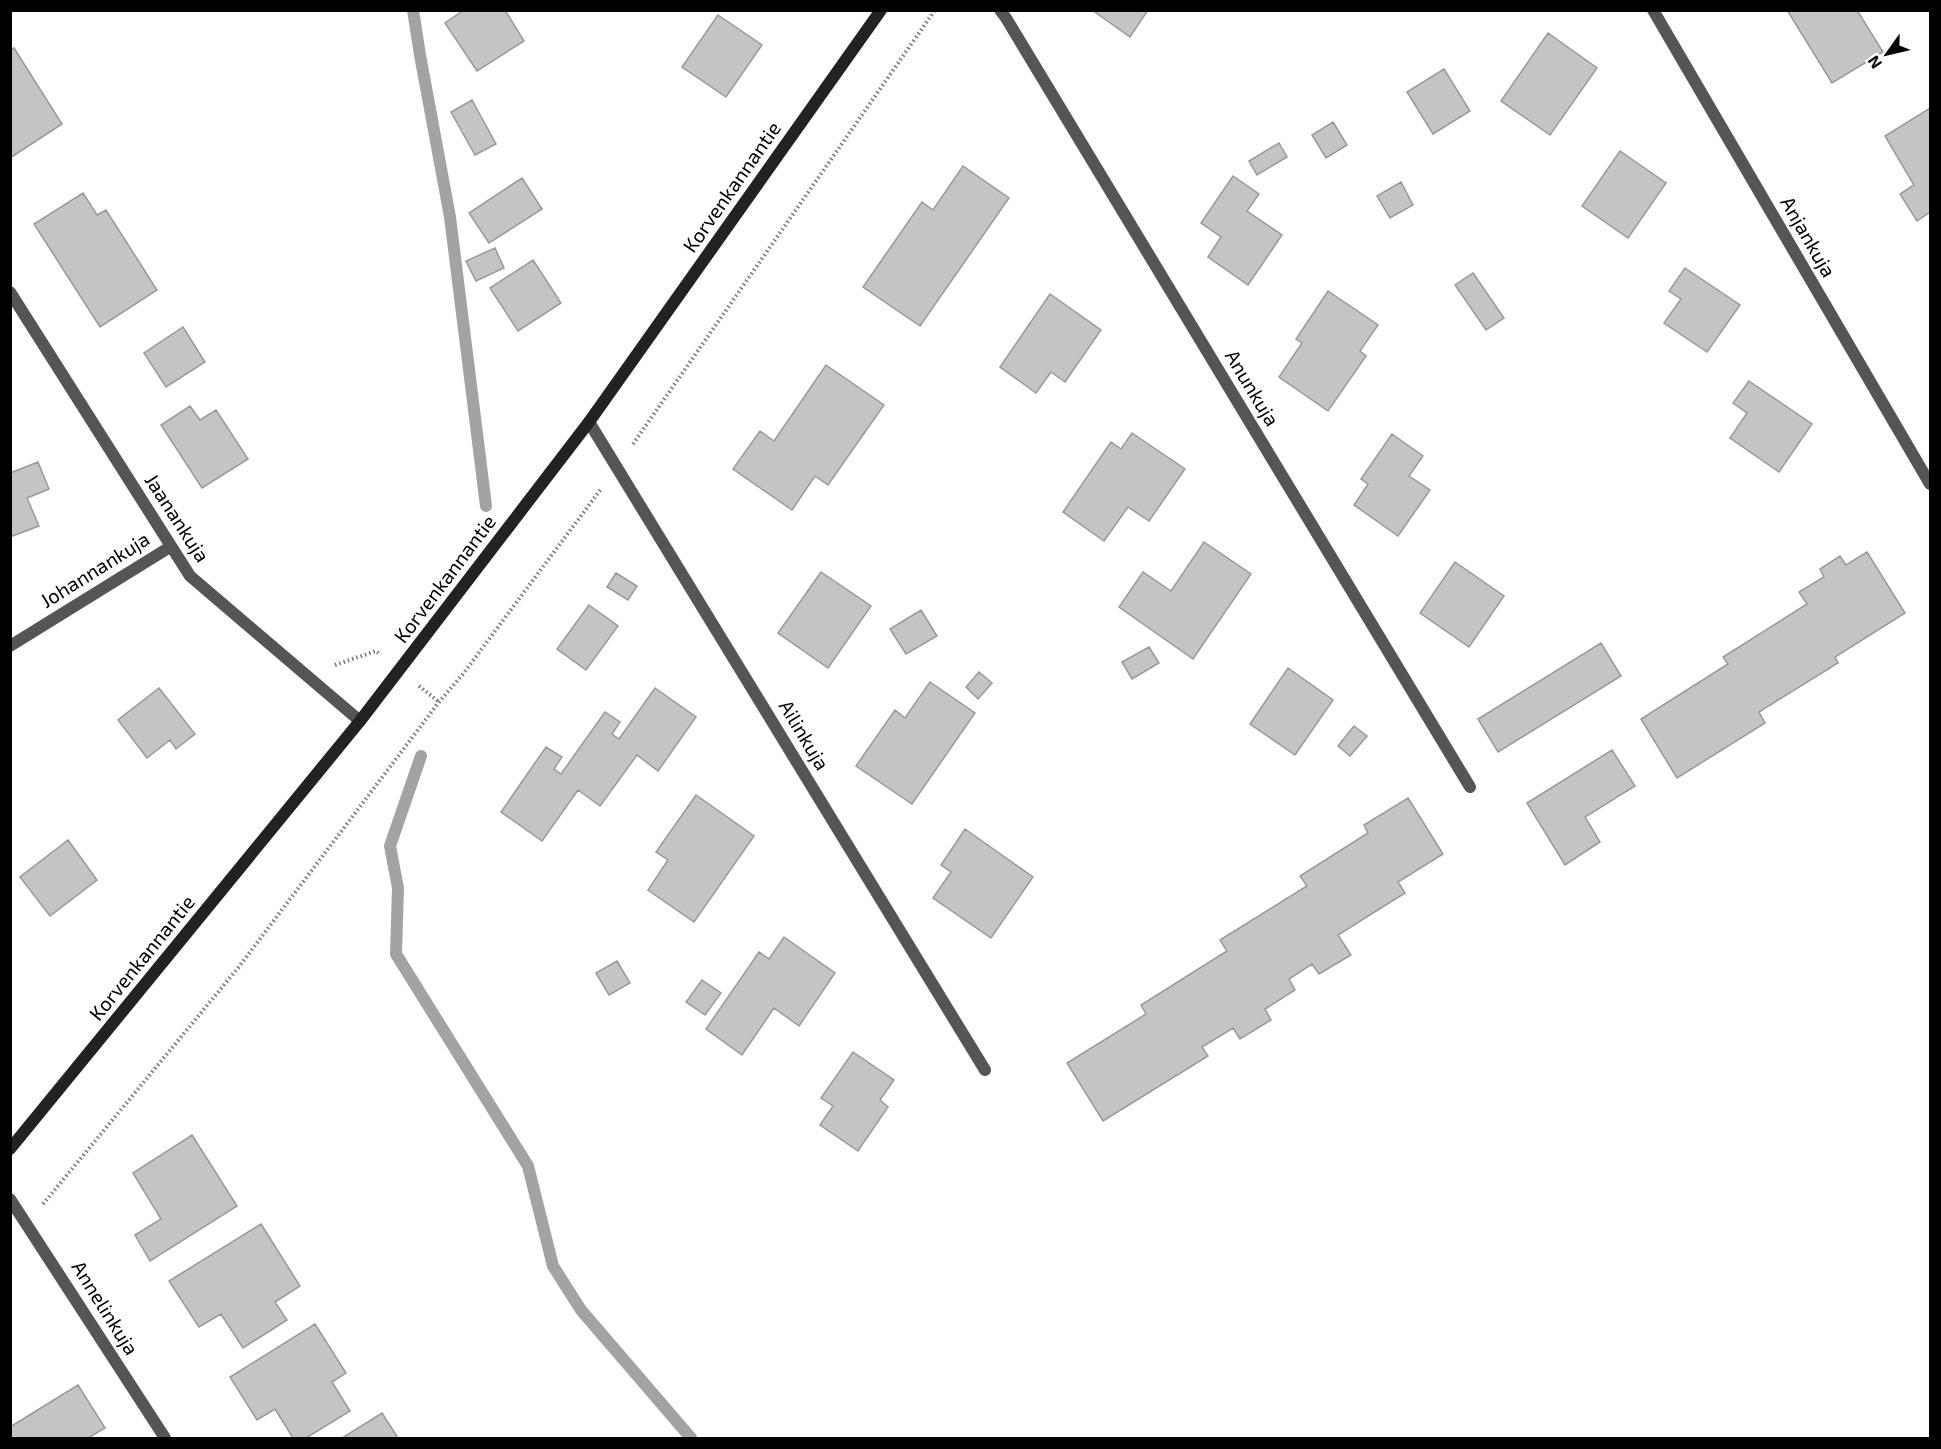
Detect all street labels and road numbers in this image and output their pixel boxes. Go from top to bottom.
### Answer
street label: Korvenkannantie [677,116,785,256]
street label: Anjankuja [1776,192,1842,281]
street label: Anunkuja [1221,345,1285,430]
street label: Jaanankuja [140,469,215,566]
street label: Korvenkannantie [388,510,500,647]
street label: Johannankuja [35,526,153,612]
street label: Ailinkuja [775,695,835,774]
street label: Korvenkannantie [83,890,199,1025]
street label: Annelinkuja [67,1256,144,1359]

